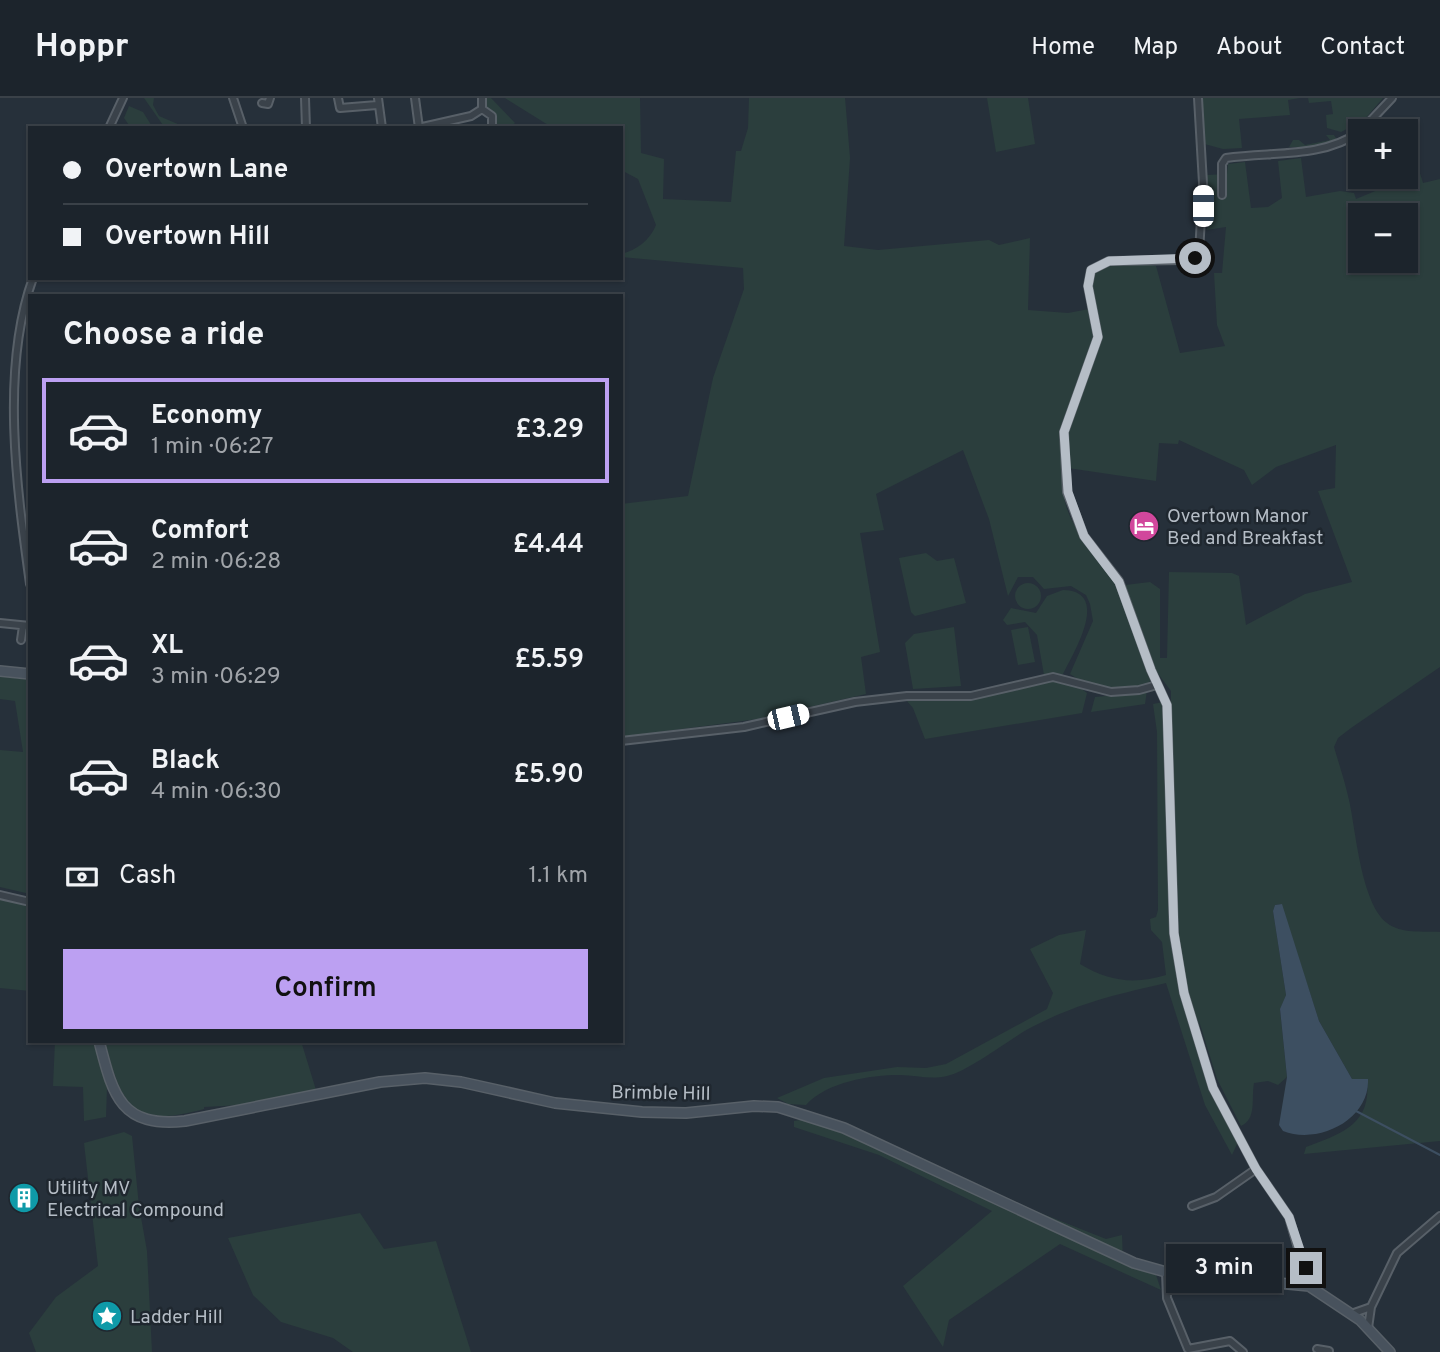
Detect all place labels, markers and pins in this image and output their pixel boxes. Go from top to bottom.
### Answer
place label: Overtown Manor Bed and Breakfast [1167,505,1323,551]
hotel icon: Overtown Manor Bed and Breakfast [1127,509,1161,543]
place label: Utility MV Electrical Compound [47,1177,224,1223]
building icon: Utility MV Electrical Compound [7,1181,41,1215]
place icon: Ladder Hill [90,1299,124,1333]
place label: Ladder Hill [130,1306,223,1330]

